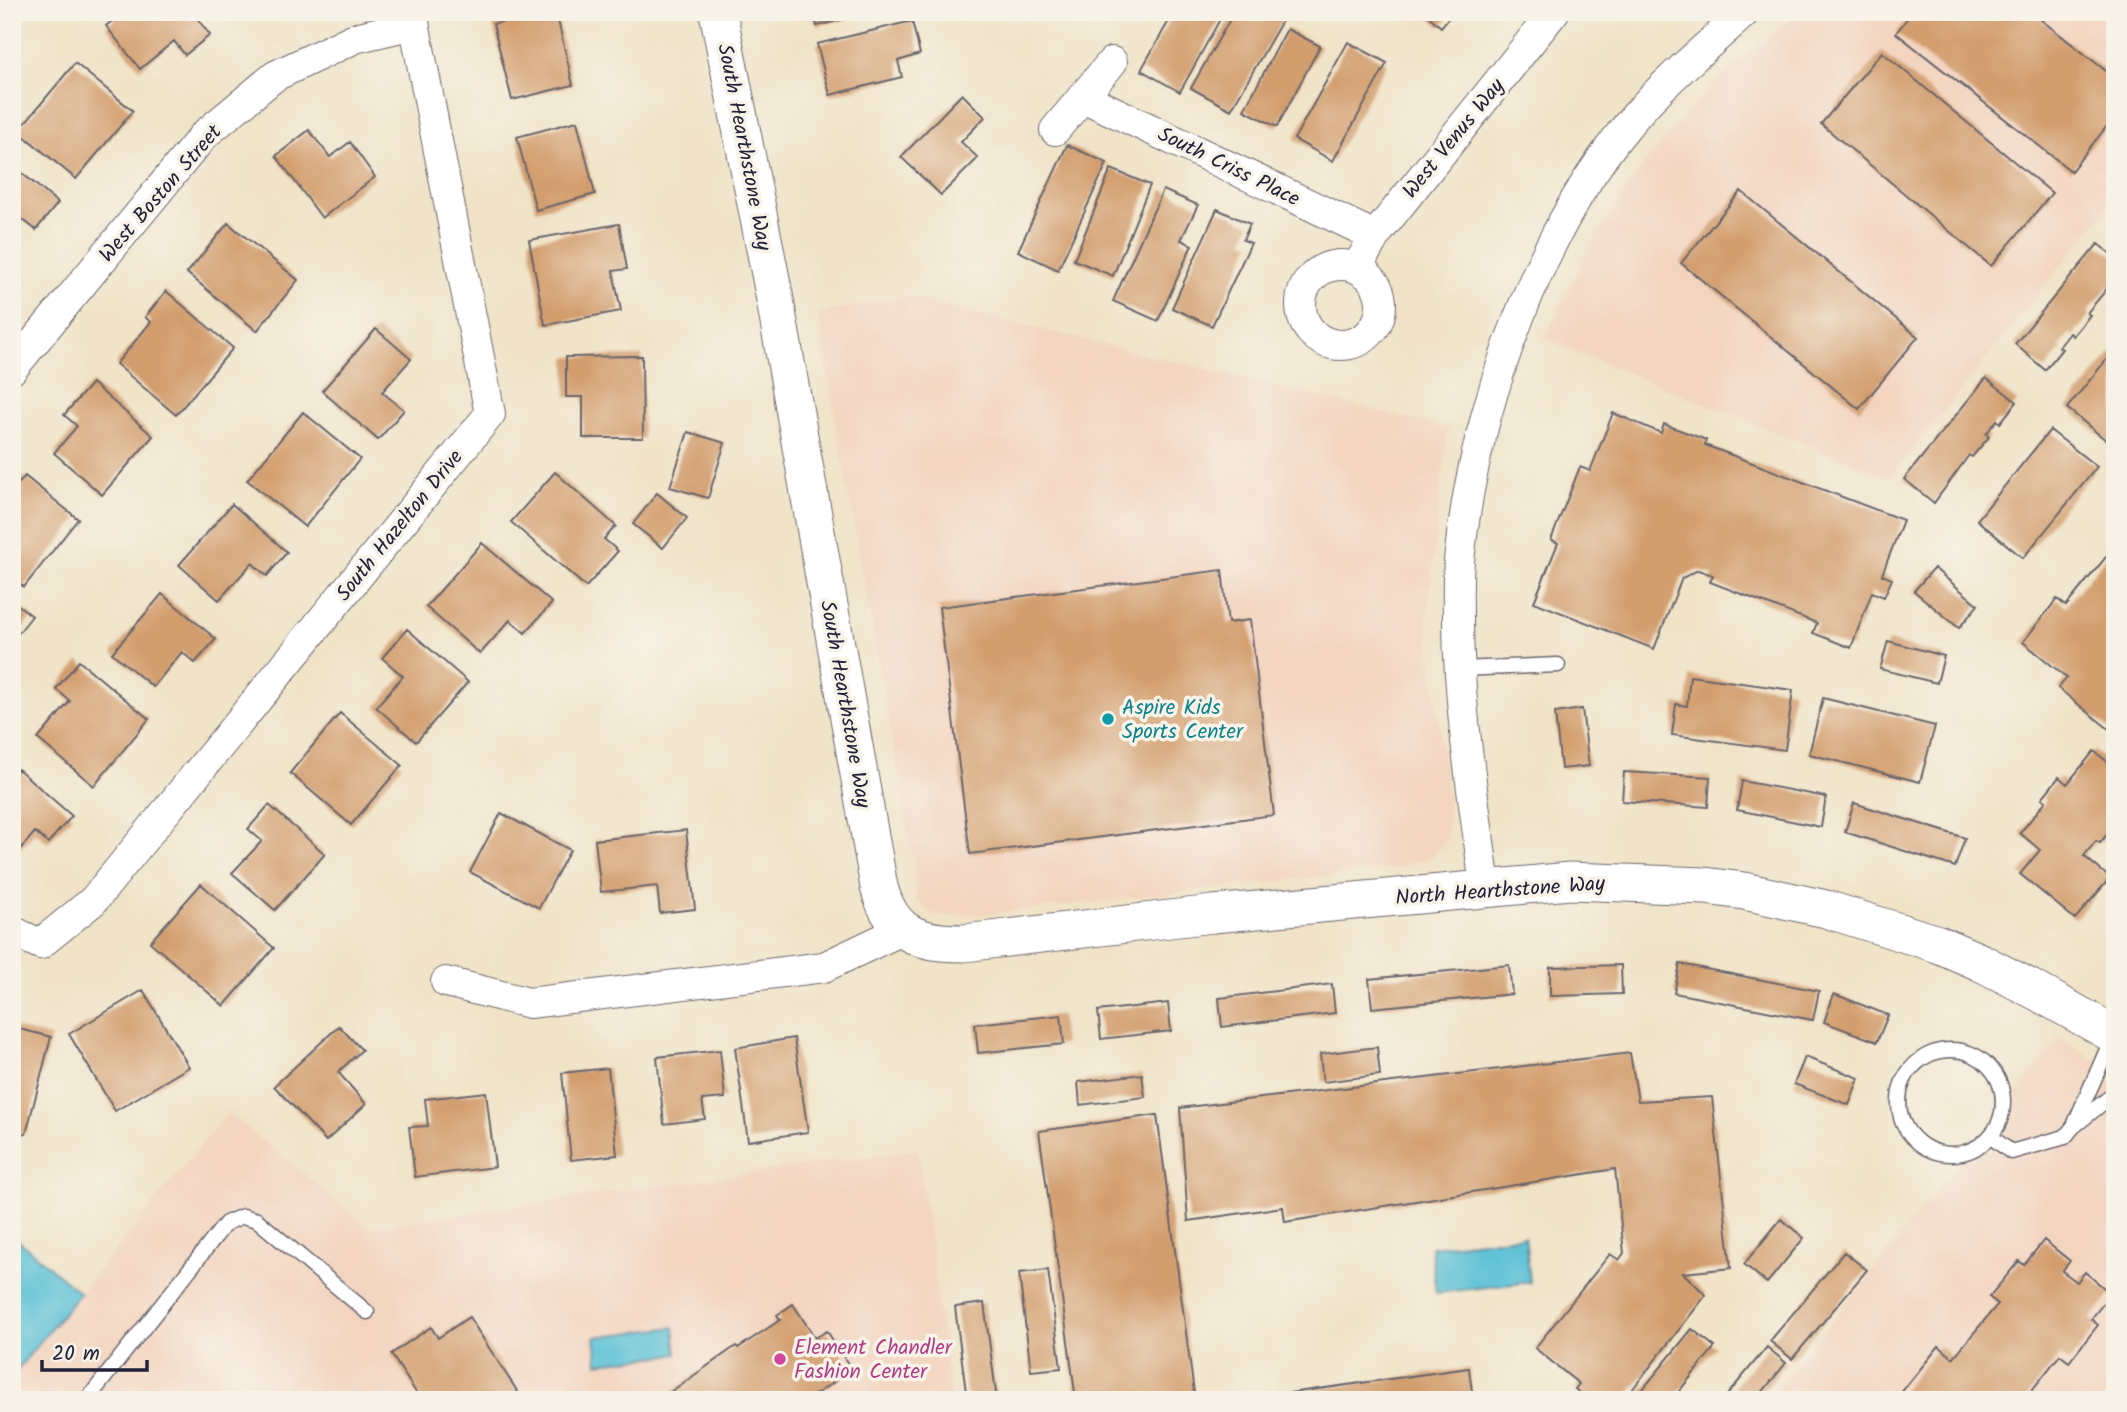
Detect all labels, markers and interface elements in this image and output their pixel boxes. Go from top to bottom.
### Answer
street label: South Hearthstone Way [707,41,780,254]
street label: West Venus Way [1395,71,1513,206]
street label: West Boston Street [92,117,231,270]
street label: South Criss Place [1152,119,1306,216]
street label: South Hazelton Drive [328,442,472,609]
street label: South Hearthstone Way [810,598,879,811]
place label: Aspire Kids Sports Center [1122,692,1244,749]
marker: Aspire Kids Sports Center [1100,711,1116,727]
street label: North Hearthstone Way [1394,868,1606,915]
scale bar [42,1328,147,1372]
place label: Element Chandler Fashion Center [794,1332,953,1389]
text: 20 m [52,1338,100,1371]
marker: Element Chandler Fashion Center [772,1351,788,1367]

